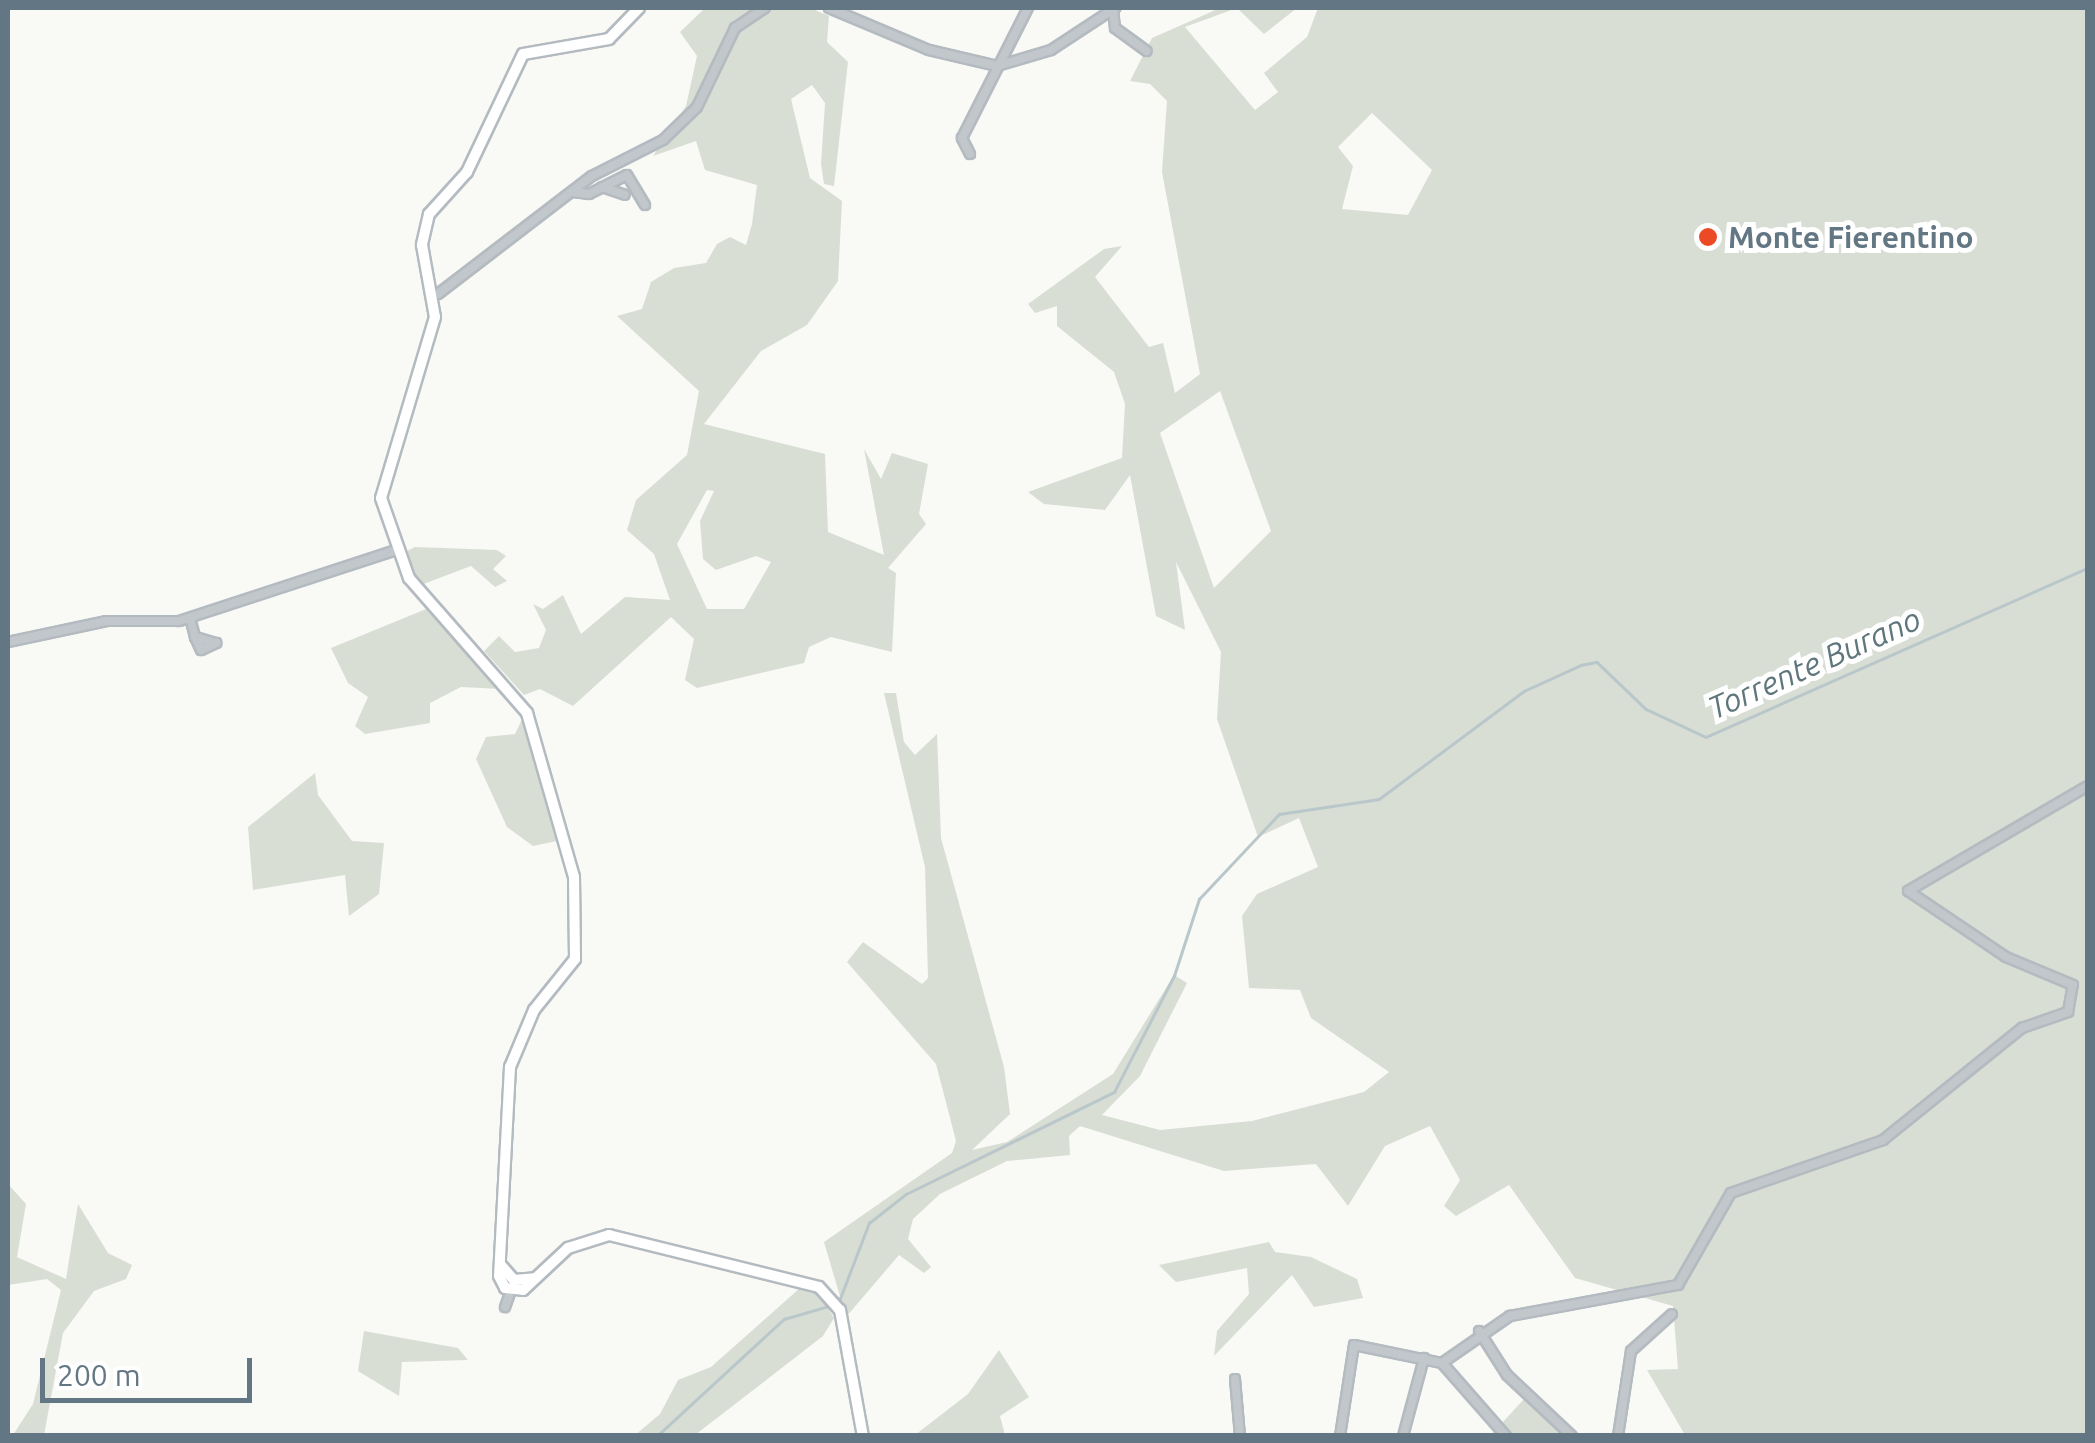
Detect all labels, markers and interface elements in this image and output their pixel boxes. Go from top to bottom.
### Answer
place label: Monte Fierentino [1728,219,1973,255]
marker: Monte Fierentino [1697,226,1719,248]
water label: Torrente Burano [1702,599,1926,727]
scale bar [45,1338,258,1400]
text: 200 m [57,1358,141,1392]

